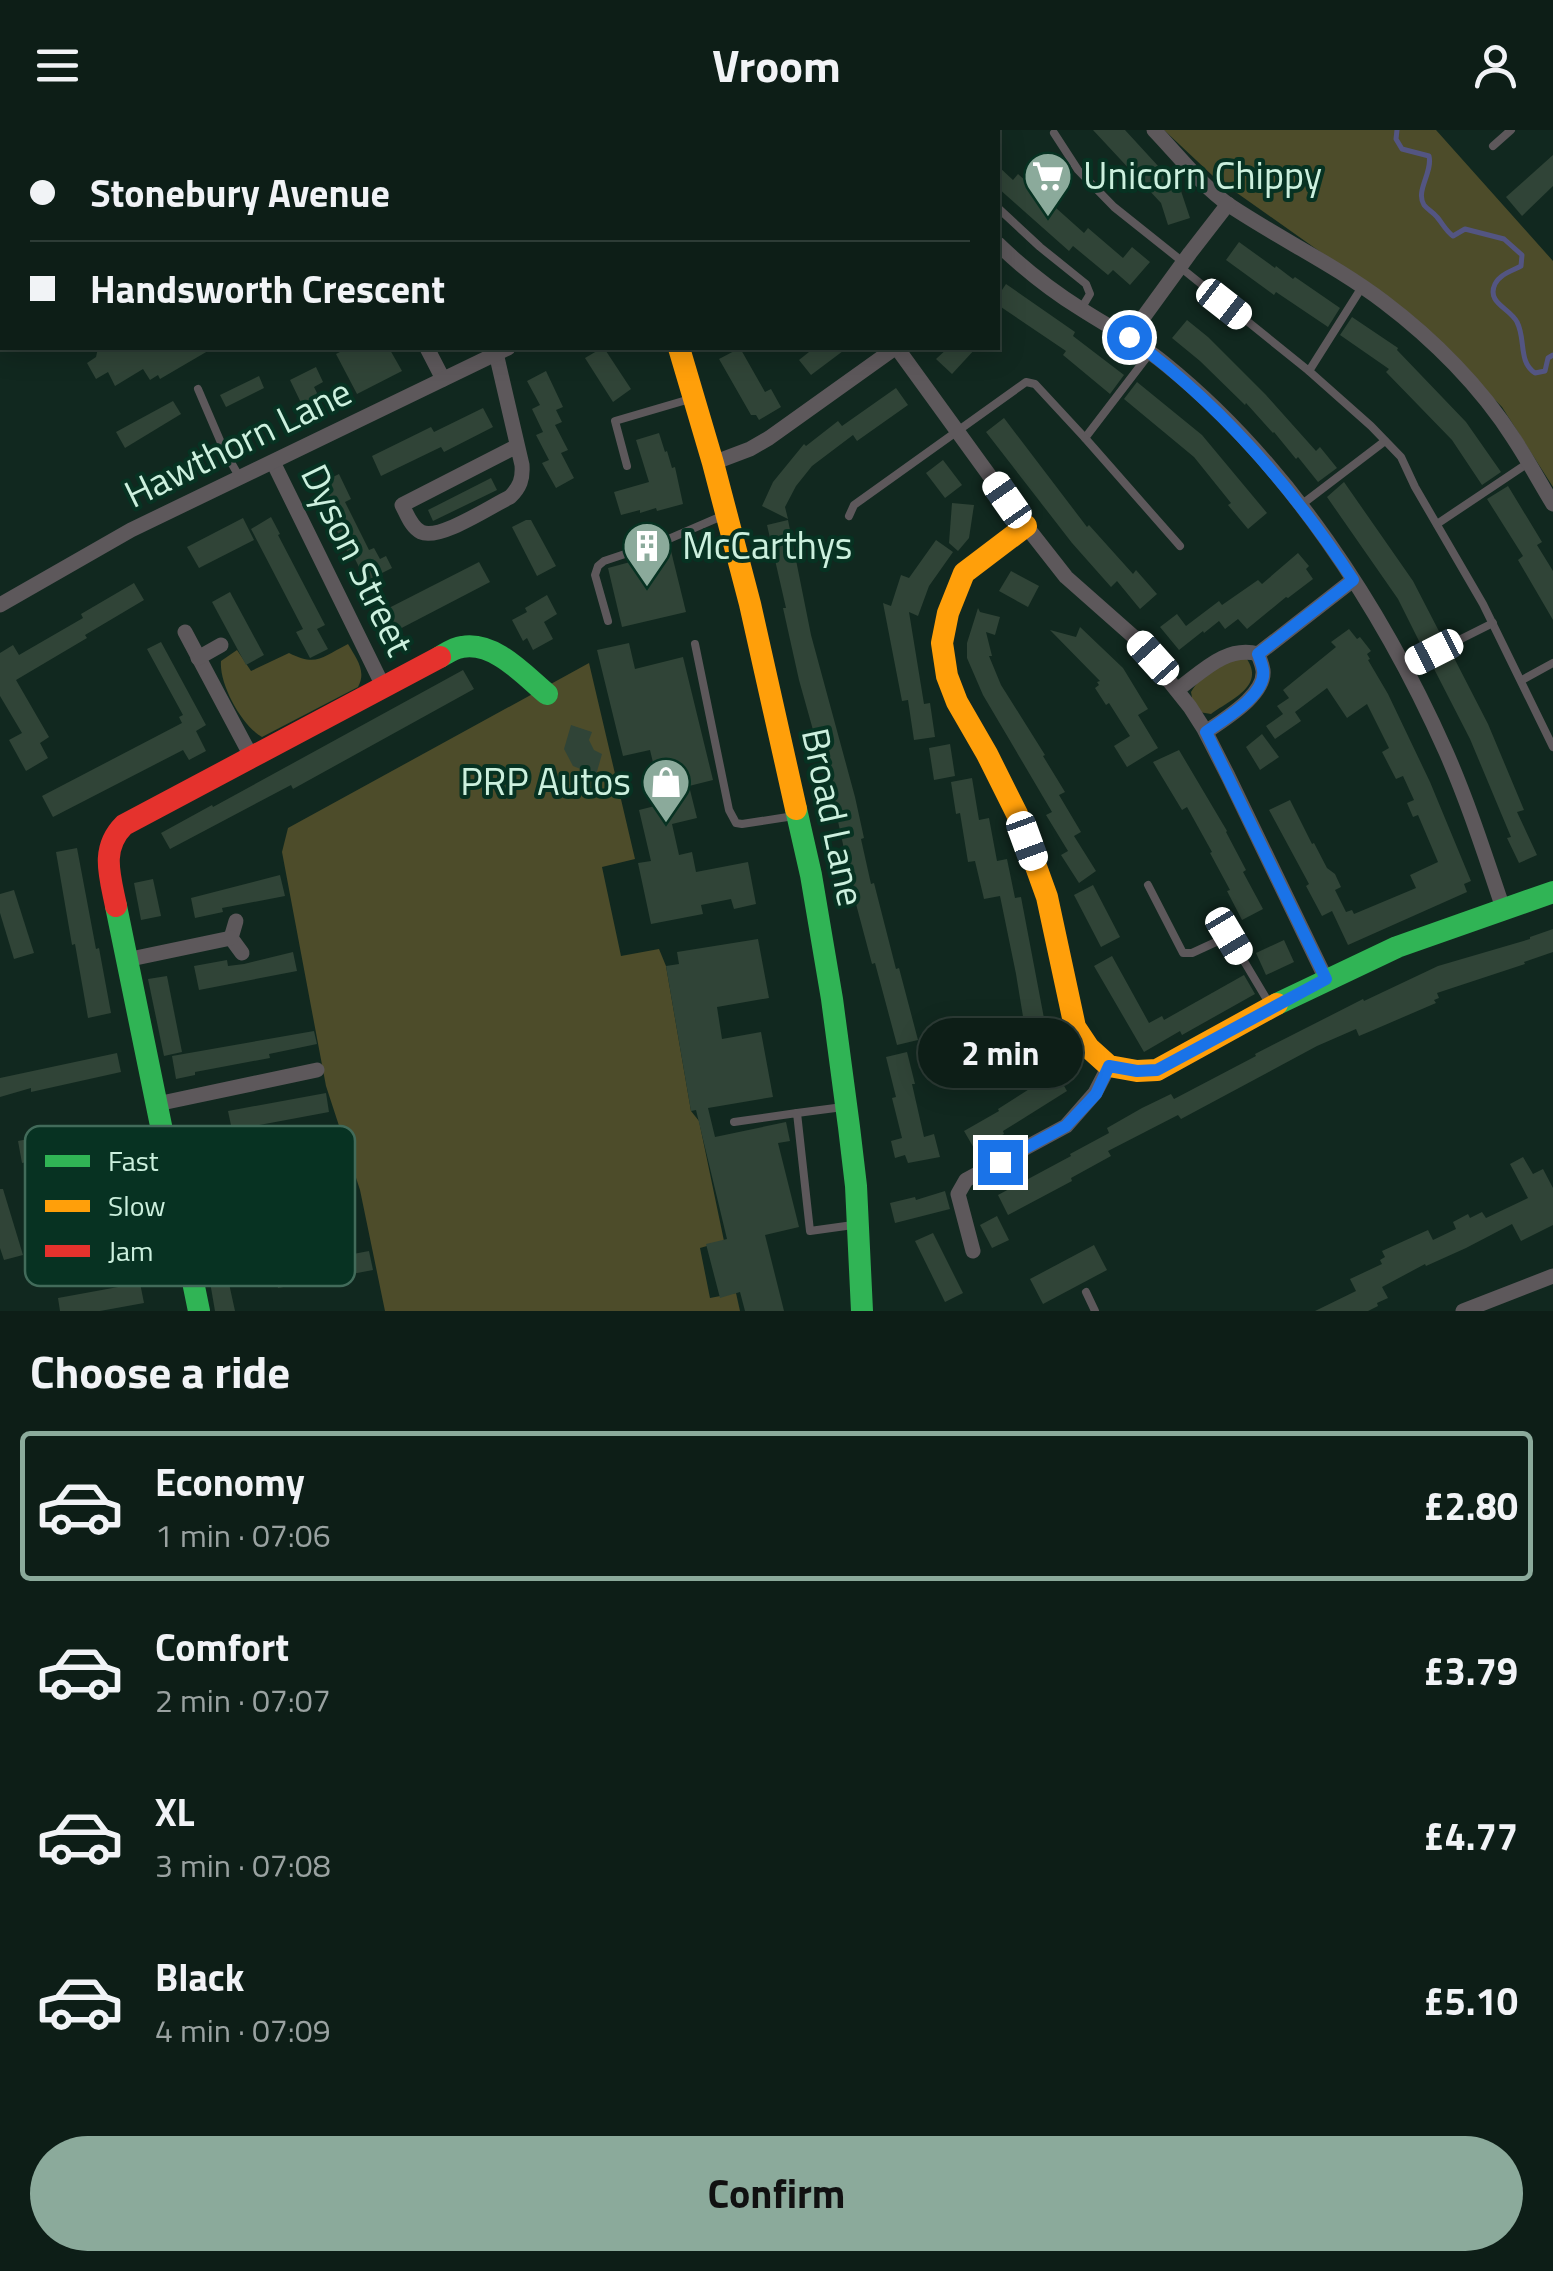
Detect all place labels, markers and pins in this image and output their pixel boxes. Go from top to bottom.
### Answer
place label: Unicorn Chippy [1083,146,1322,204]
supermarket icon: Unicorn Chippy [1022,150,1074,218]
place label: McCarthys [682,516,852,574]
building icon: McCarthys [621,520,673,588]
place label: PRP Autos [460,752,631,810]
shop icon: PRP Autos [640,756,692,824]

